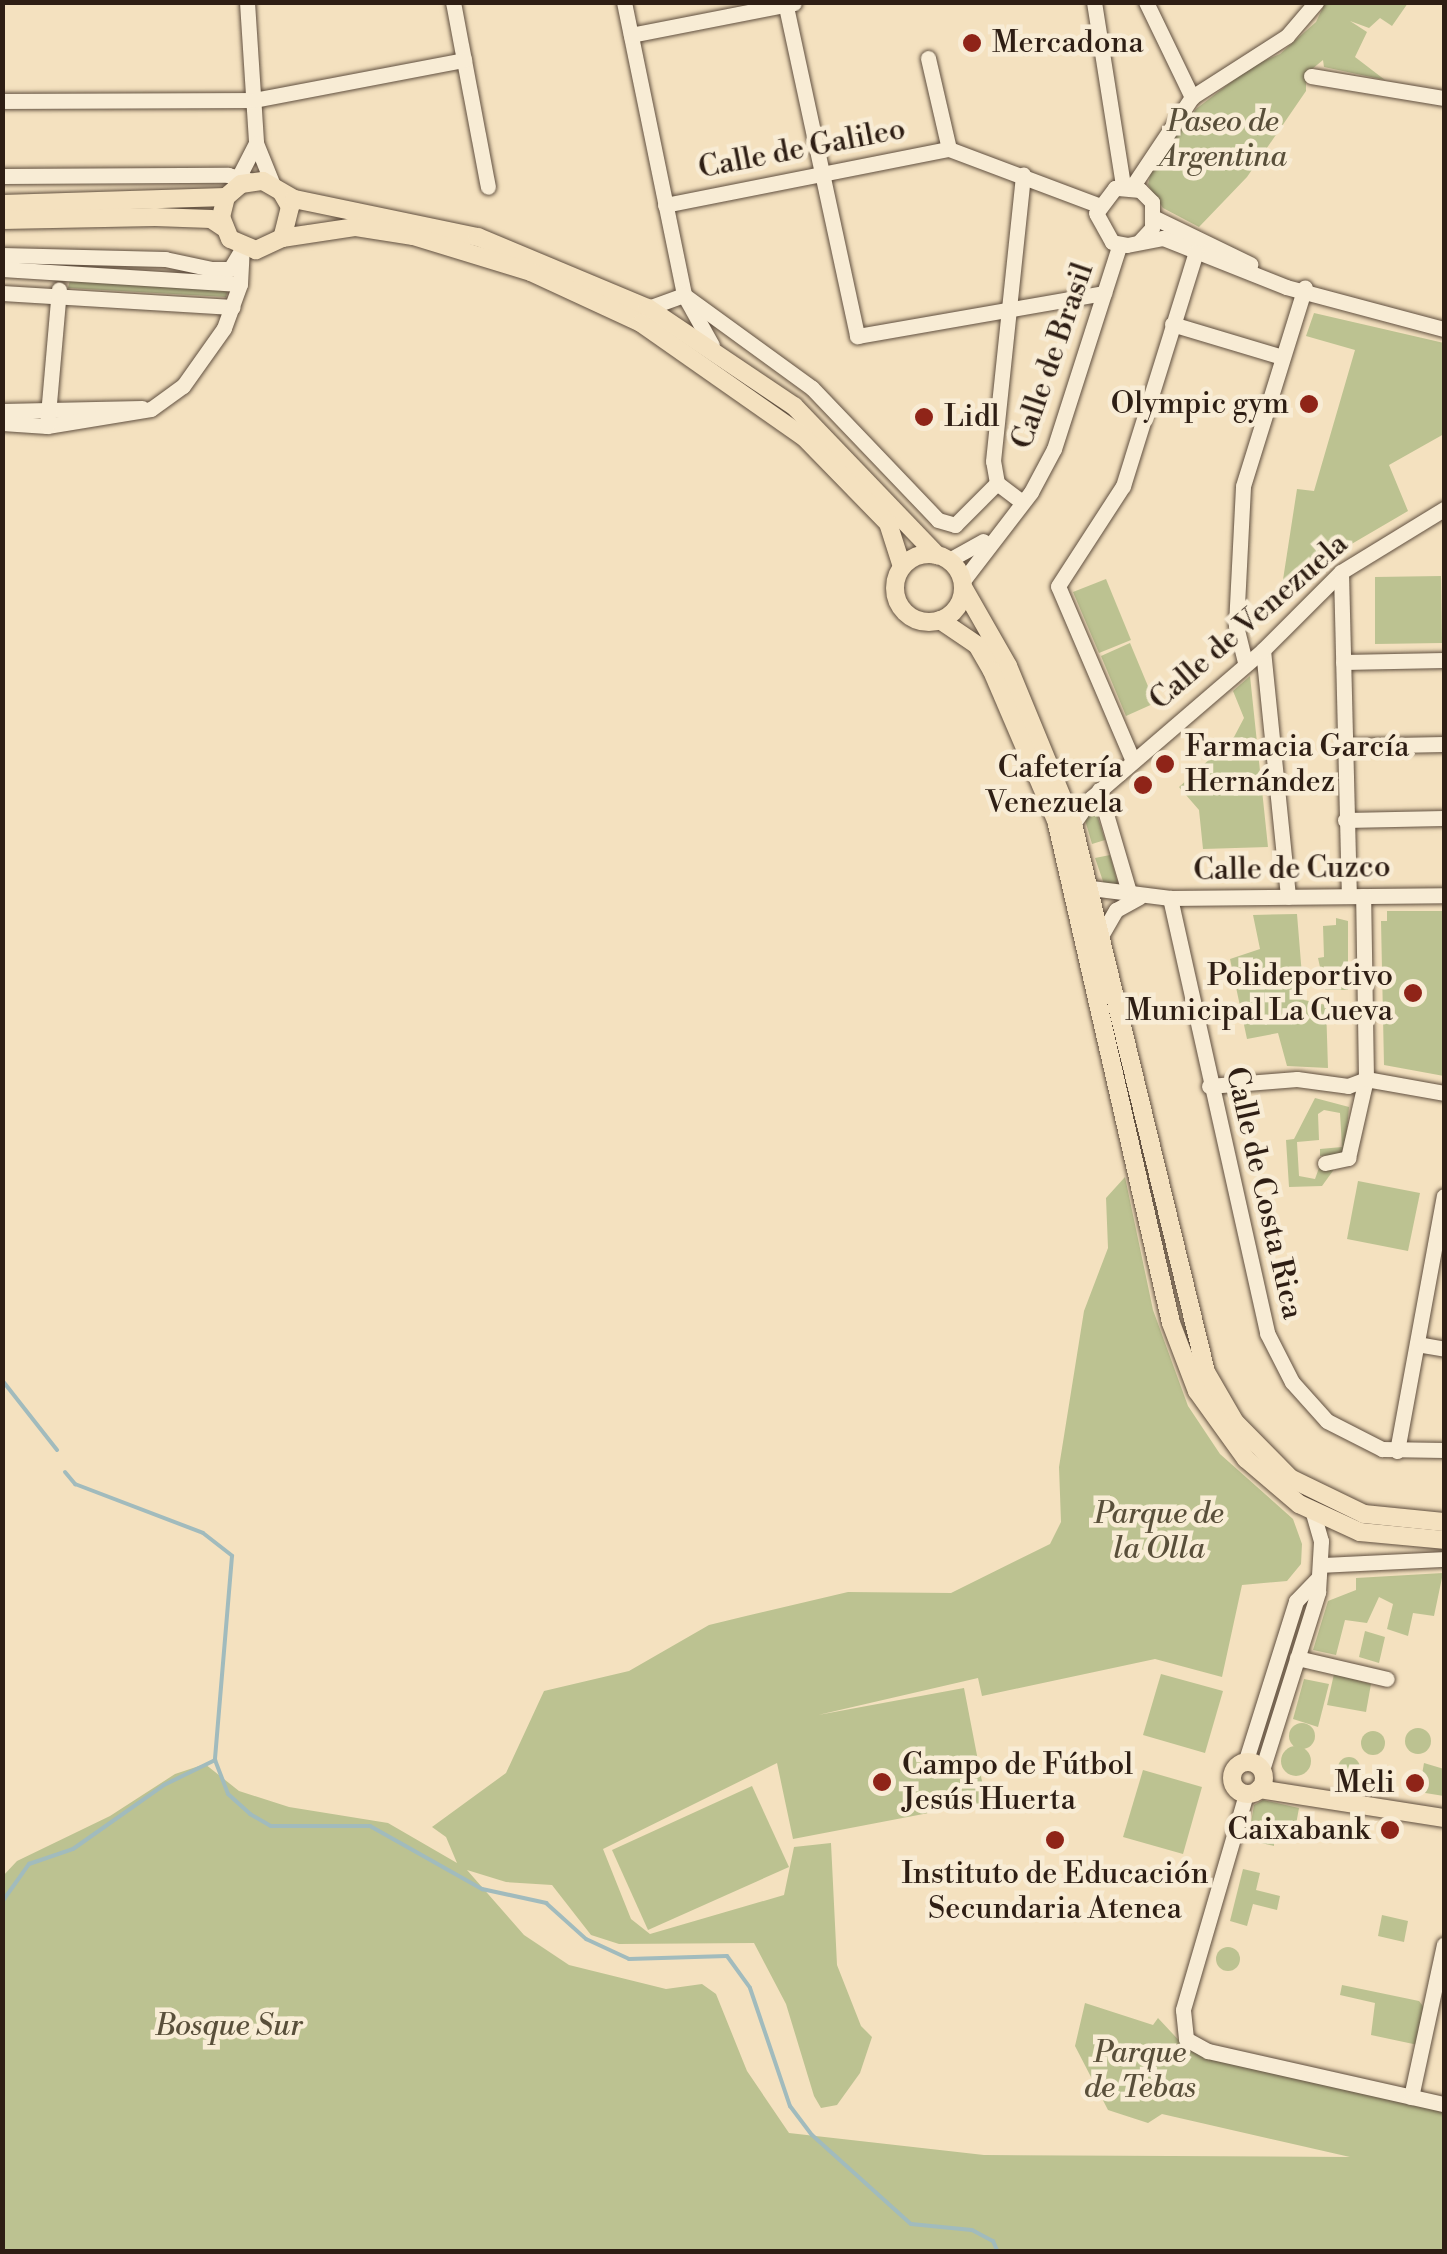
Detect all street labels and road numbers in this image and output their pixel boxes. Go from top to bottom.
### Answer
street label: Calle de Galileo [695,111,909,187]
street label: Calle de Brasil [1004,258,1102,454]
street label: Calle de Venezuela [1142,526,1356,718]
street label: Calle de Cuzco [1193,849,1391,889]
street label: Calle de Costa Rica [1217,1063,1311,1323]

